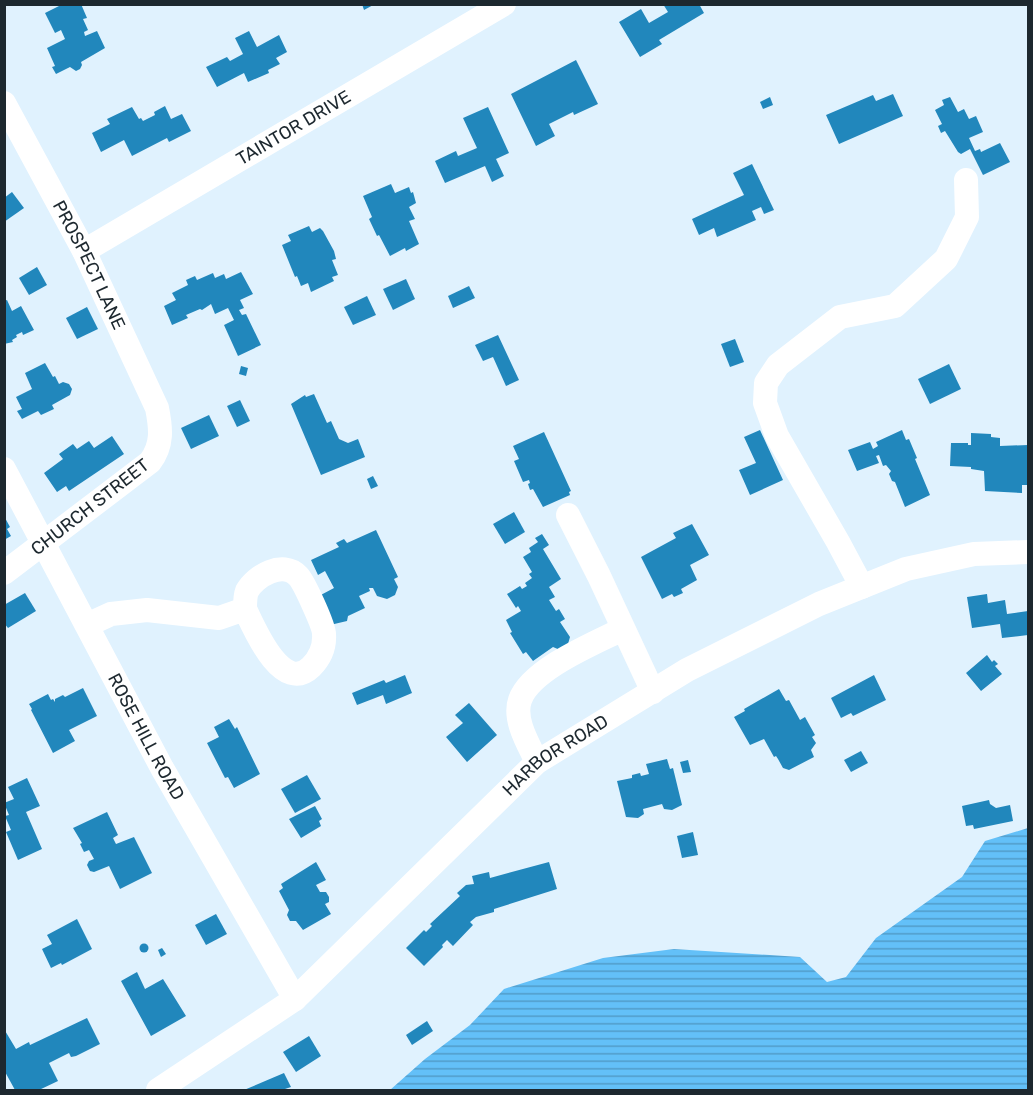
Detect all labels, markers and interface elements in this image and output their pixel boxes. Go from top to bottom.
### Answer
street label: TAINTOR DRIVE [232,86,355,170]
street label: PROSPECT LANE [48,197,130,333]
street label: CHURCH STREET [26,454,154,560]
street label: ROSE HILL ROAD [103,670,189,804]
street label: HARBOR ROAD [498,710,612,801]

